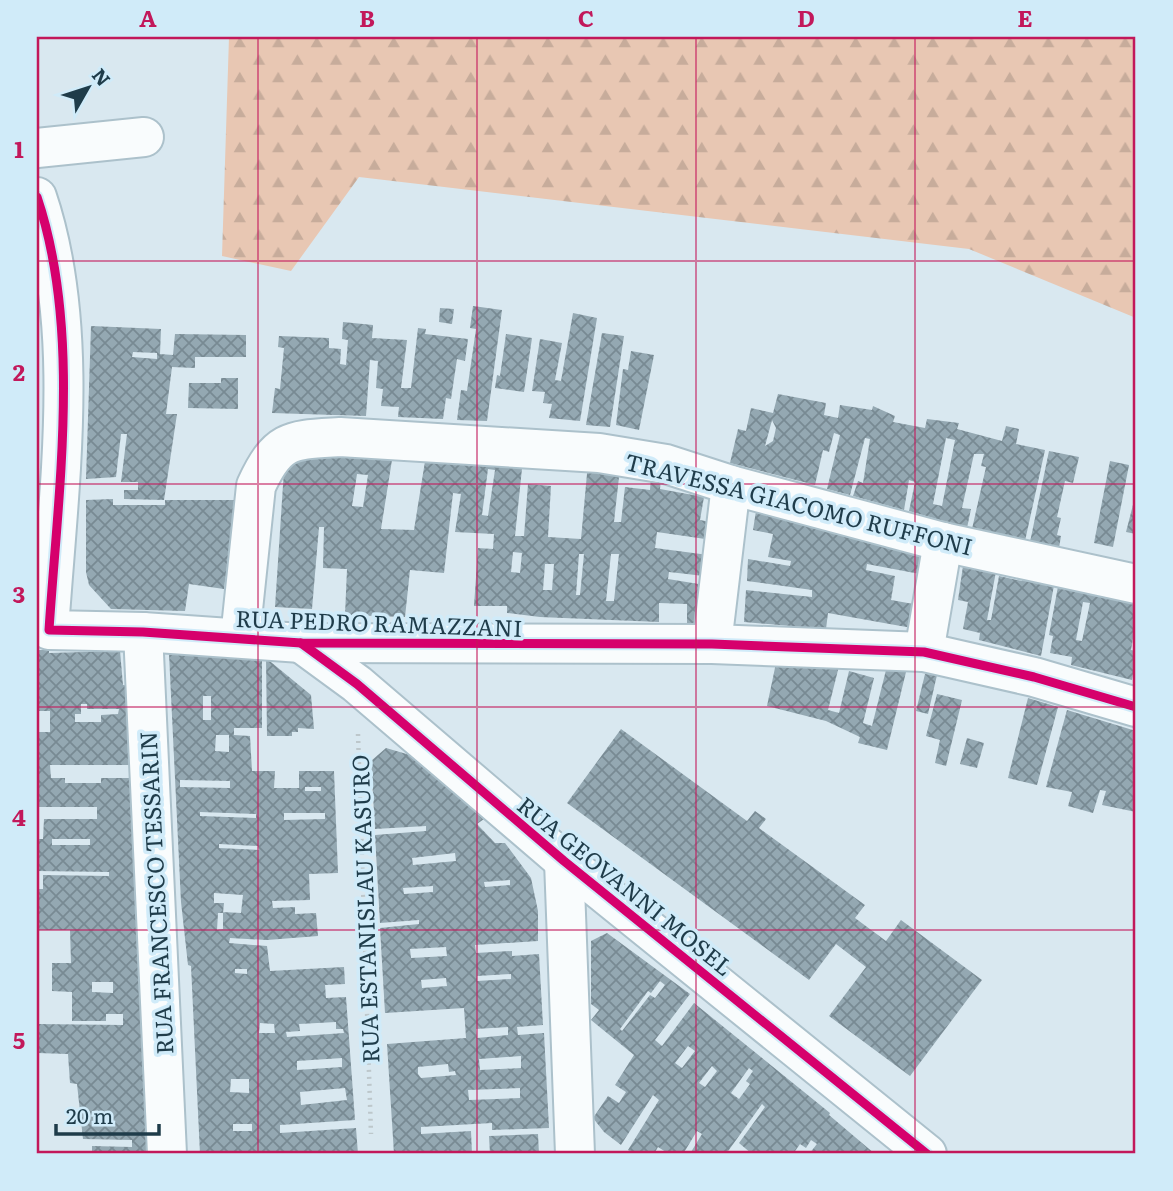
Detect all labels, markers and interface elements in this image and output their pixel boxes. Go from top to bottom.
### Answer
text: A [139,0,157,34]
text: B [359,0,375,34]
text: C [578,0,594,34]
text: D [797,0,815,34]
text: E [1017,0,1033,34]
north arrow [52,52,122,122]
text: N [86,62,118,92]
text: 1 [14,131,24,165]
text: 2 [13,354,25,388]
street label: TRAVESSA GIACOMO RUFFONI [622,443,976,563]
text: 3 [13,576,25,610]
street label: RUA PEDRO RAMAZZANI [235,600,523,644]
street label: RUA FRANCESCO TESSARIN [130,730,180,1056]
street label: RUA ESTANISLAU KASURO [342,754,386,1064]
street label: RUA GEOVANNI MOSEL [511,787,741,983]
text: 4 [12,799,26,833]
text: 5 [13,1022,25,1056]
scale bar [56,1093,159,1137]
text: 20 m [66,1099,113,1130]

